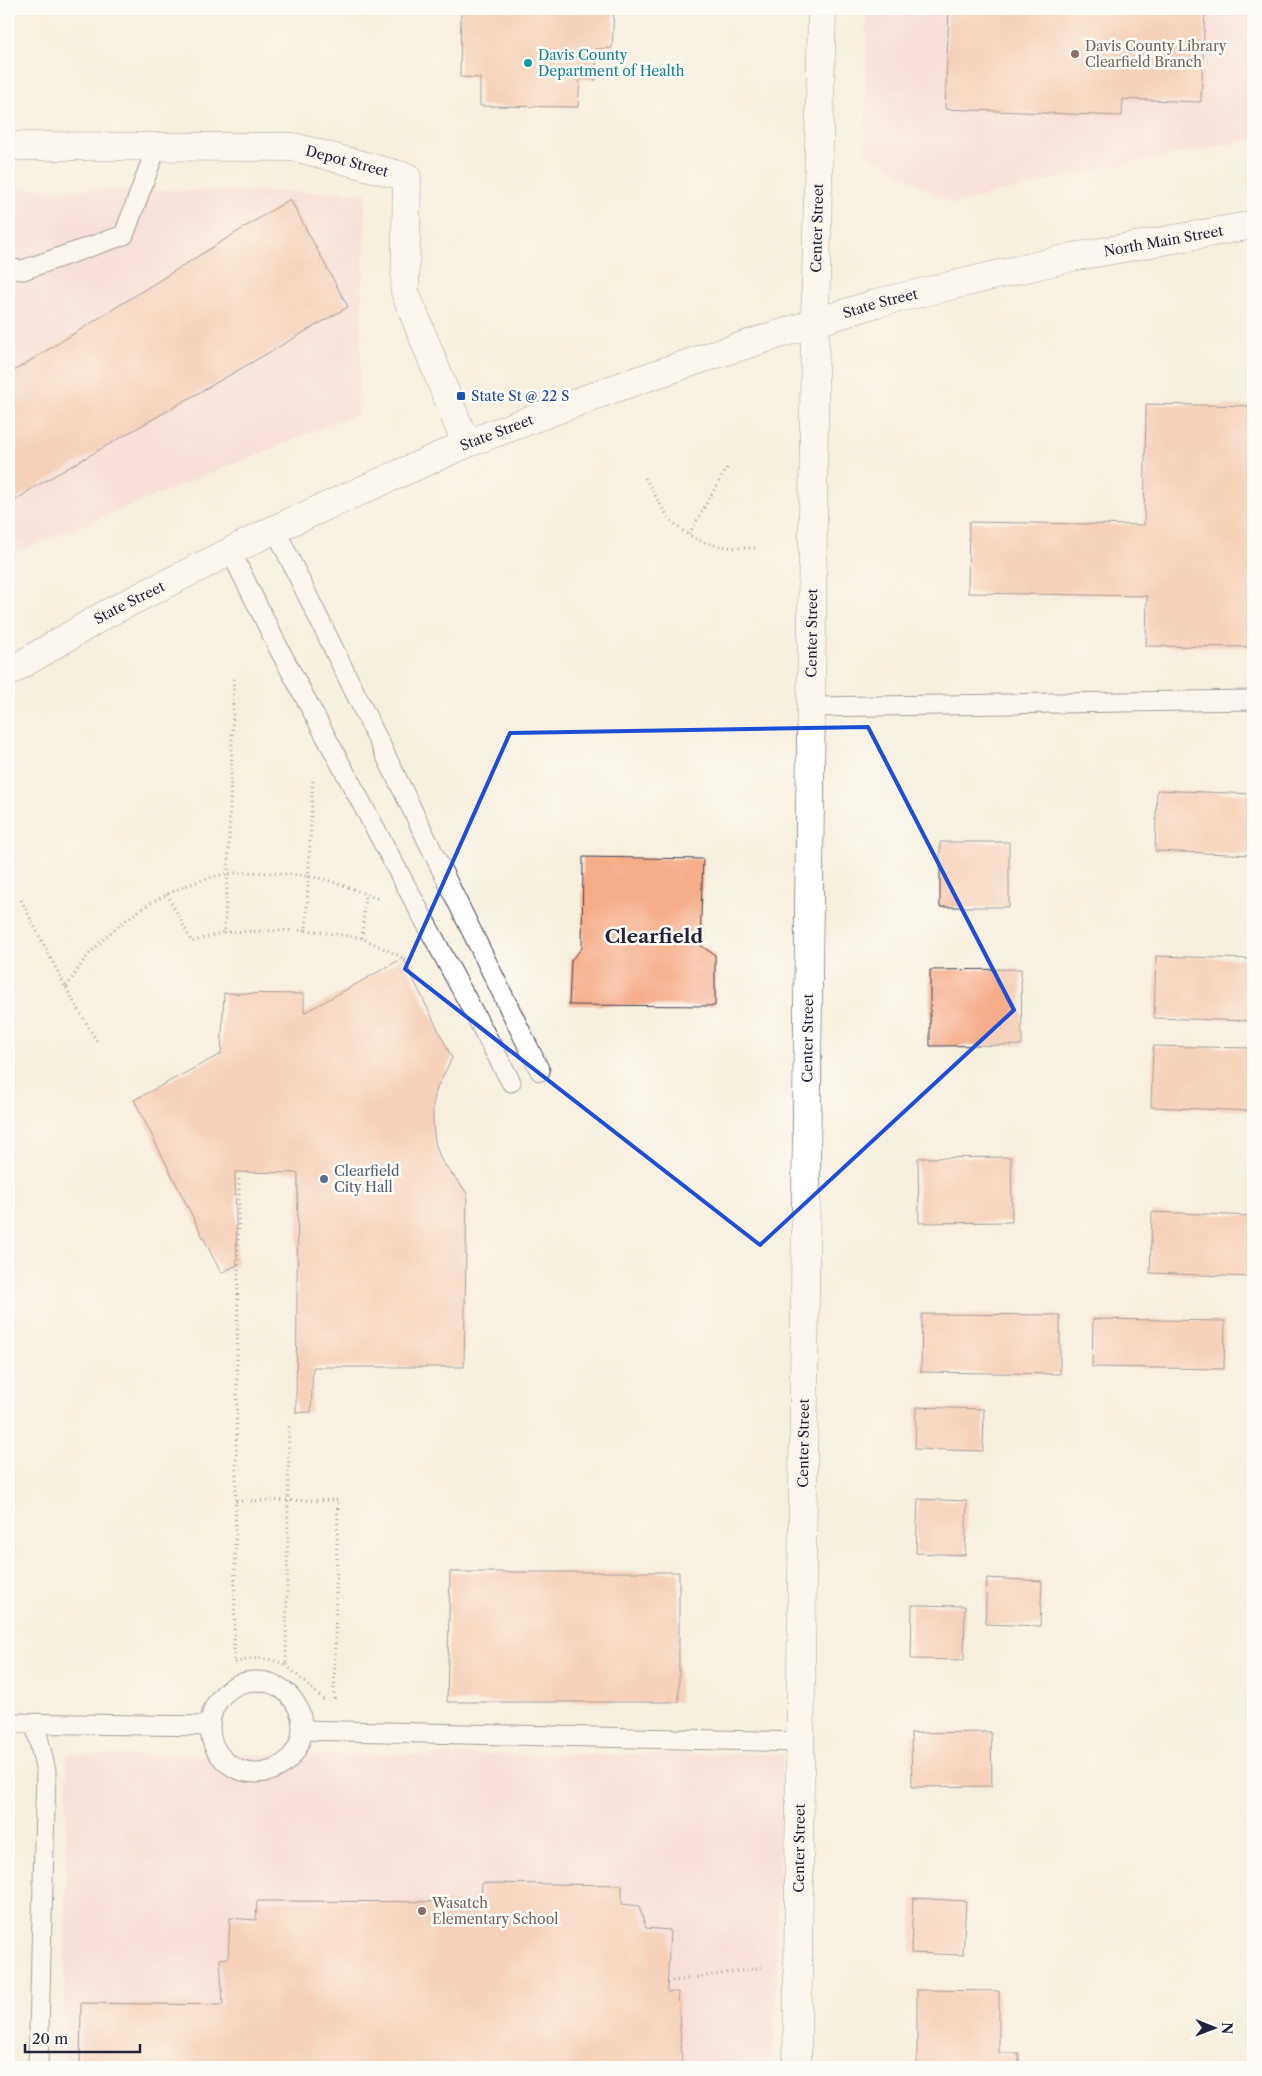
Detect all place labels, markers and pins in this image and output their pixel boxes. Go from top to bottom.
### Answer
place label: Davis County Library Clearfield Branch [1085,37,1227,71]
place label: Davis County Department of Health [538,46,685,80]
marker: Davis County Library Clearfield Branch [1069,48,1081,60]
marker: Davis County Department of Health [522,57,534,69]
place label: State St @ 22 S [471,387,569,405]
marker: State St @ 22 S [455,390,467,402]
place label: Clearfield City Hall [334,1162,400,1196]
marker: Clearfield City Hall [318,1173,330,1185]
place label: Wasatch Elementary School [431,1894,558,1928]
marker: Wasatch Elementary School [416,1905,428,1917]

